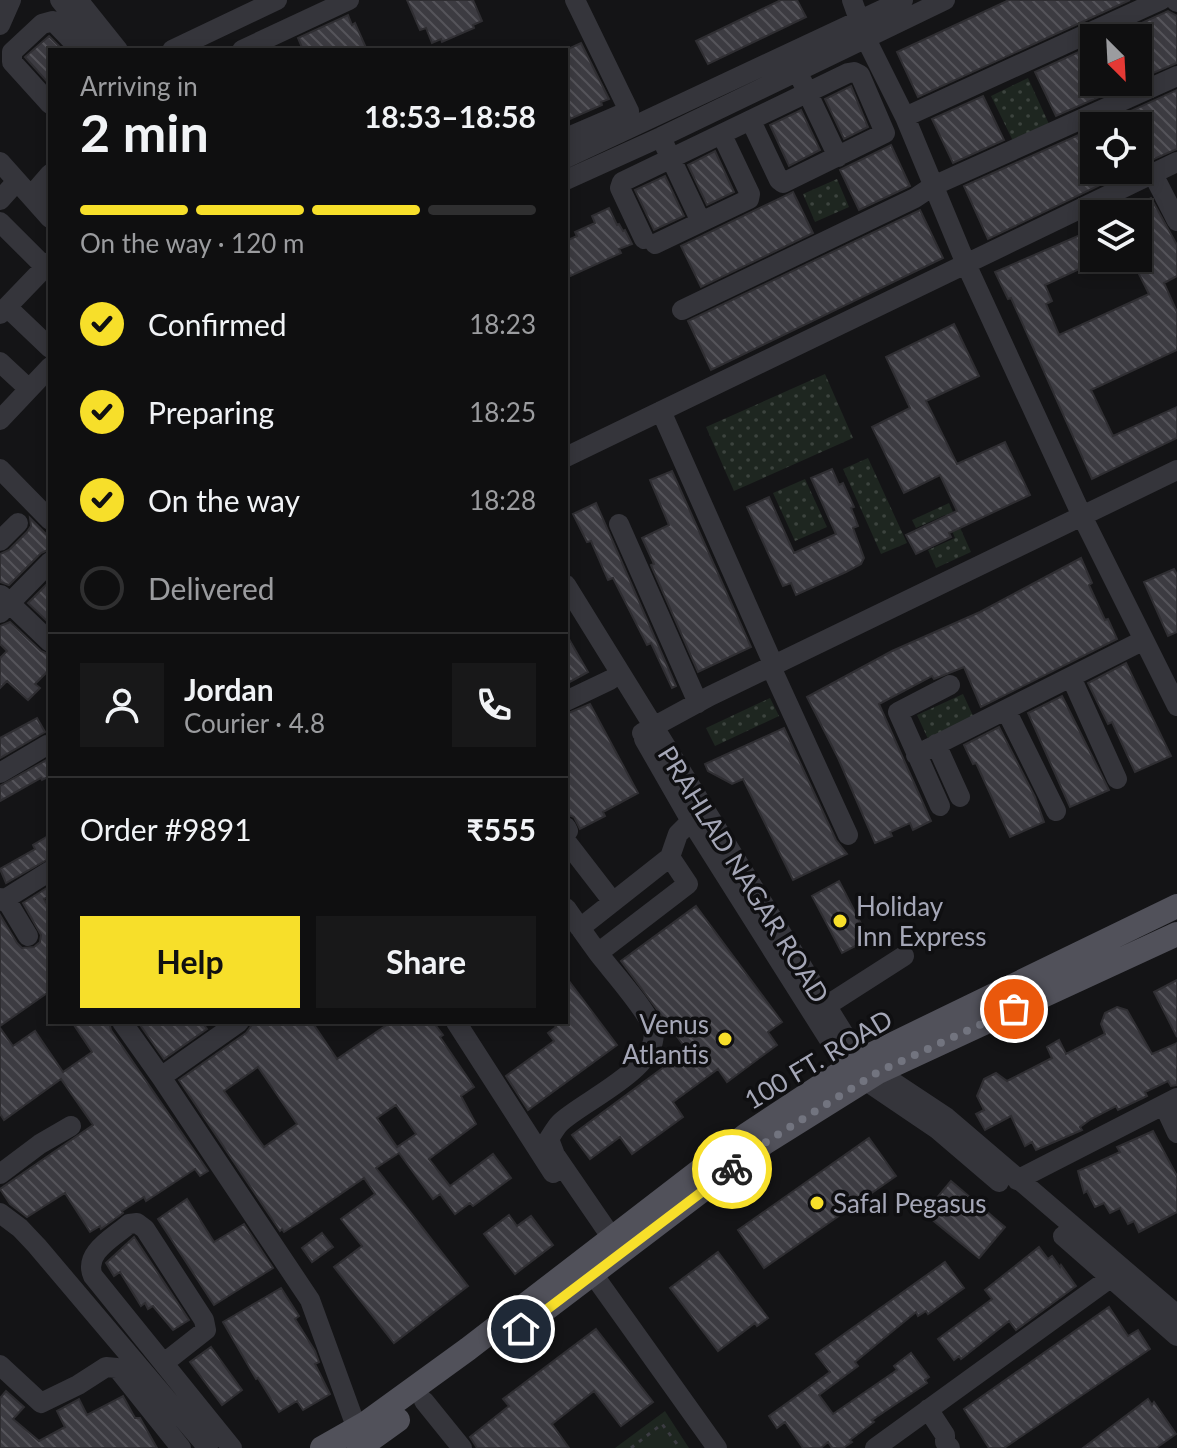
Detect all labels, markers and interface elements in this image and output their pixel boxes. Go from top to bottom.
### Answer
north arrow [1080,24,1152,96]
map controls [1080,24,1152,272]
text: Arriving in [80,70,198,102]
text: 18:53–18:58 [364,98,536,134]
text: 2 min [80,101,209,163]
button: locate [1080,112,1152,184]
button: layers [1080,200,1152,272]
text: On the way · 120 m [80,227,304,259]
icon: check [80,302,124,346]
text: Confirmed [148,306,287,342]
text: 18:23 [469,308,536,340]
icon: check [80,390,124,434]
text: Preparing [148,394,274,430]
text: 18:25 [469,396,536,428]
icon: check [80,478,124,522]
text: On the way [148,482,300,518]
text: 18:28 [469,484,536,516]
text: Delivered [148,570,275,606]
button: person [80,663,164,747]
button: phone [452,663,536,747]
text: Jordan [184,671,274,707]
text: Courier · 4.8 [184,707,325,739]
street label: PRAHLAD NAGAR ROAD [652,740,836,1008]
text: Order #9891 [80,811,252,847]
text: ₹555 [466,811,536,847]
place label: Holiday Inn Express [856,890,986,952]
marker: Holiday Inn Express [831,912,849,930]
button: Help [80,916,300,1008]
button: Share [316,916,536,1008]
pin [980,975,1048,1043]
icon: bag [992,987,1036,1031]
street label: 100 FT. ROAD [738,1002,898,1116]
place label: Venus Atlantis [622,1008,709,1070]
marker: Venus Atlantis [716,1030,734,1048]
courier [692,1129,772,1209]
icon: bike [710,1147,754,1191]
place label: Safal Pegasus [833,1187,987,1219]
marker: Safal Pegasus [808,1194,826,1212]
pin [487,1295,555,1363]
icon: home [499,1307,543,1351]

